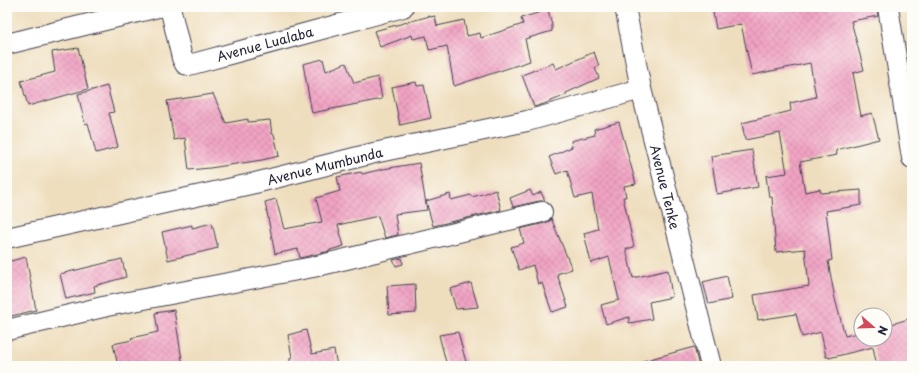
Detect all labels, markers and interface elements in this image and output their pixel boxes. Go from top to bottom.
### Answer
street label: Avenue Lualaba [215,21,316,66]
street label: Avenue Mumbunda [265,142,385,189]
street label: Avenue Tenke [646,143,685,231]
north arrow [853,307,893,347]
text: N [873,324,892,338]

